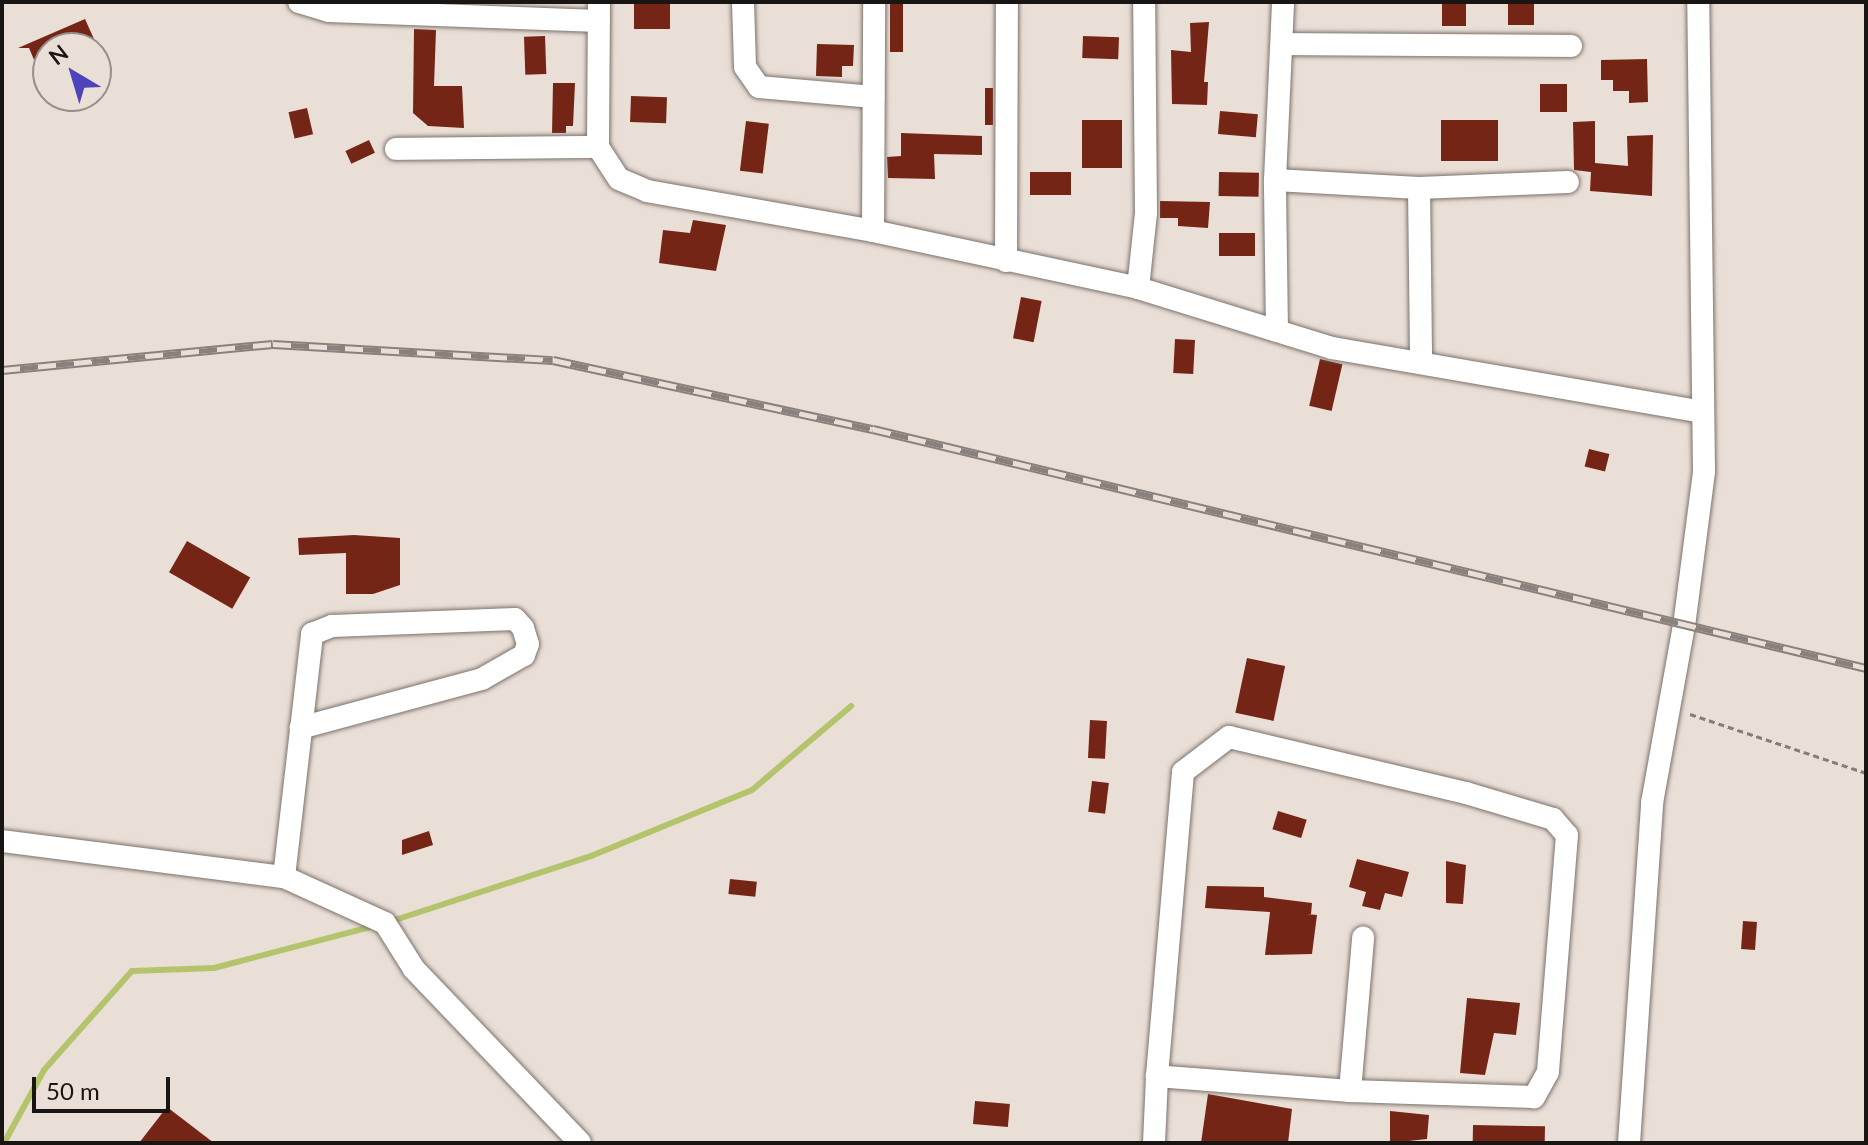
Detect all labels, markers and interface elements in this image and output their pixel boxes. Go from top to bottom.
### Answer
north arrow [32,32,112,112]
text: N [43,38,73,70]
scale bar [36,1061,174,1111]
text: 50 m [46,1076,100,1105]

